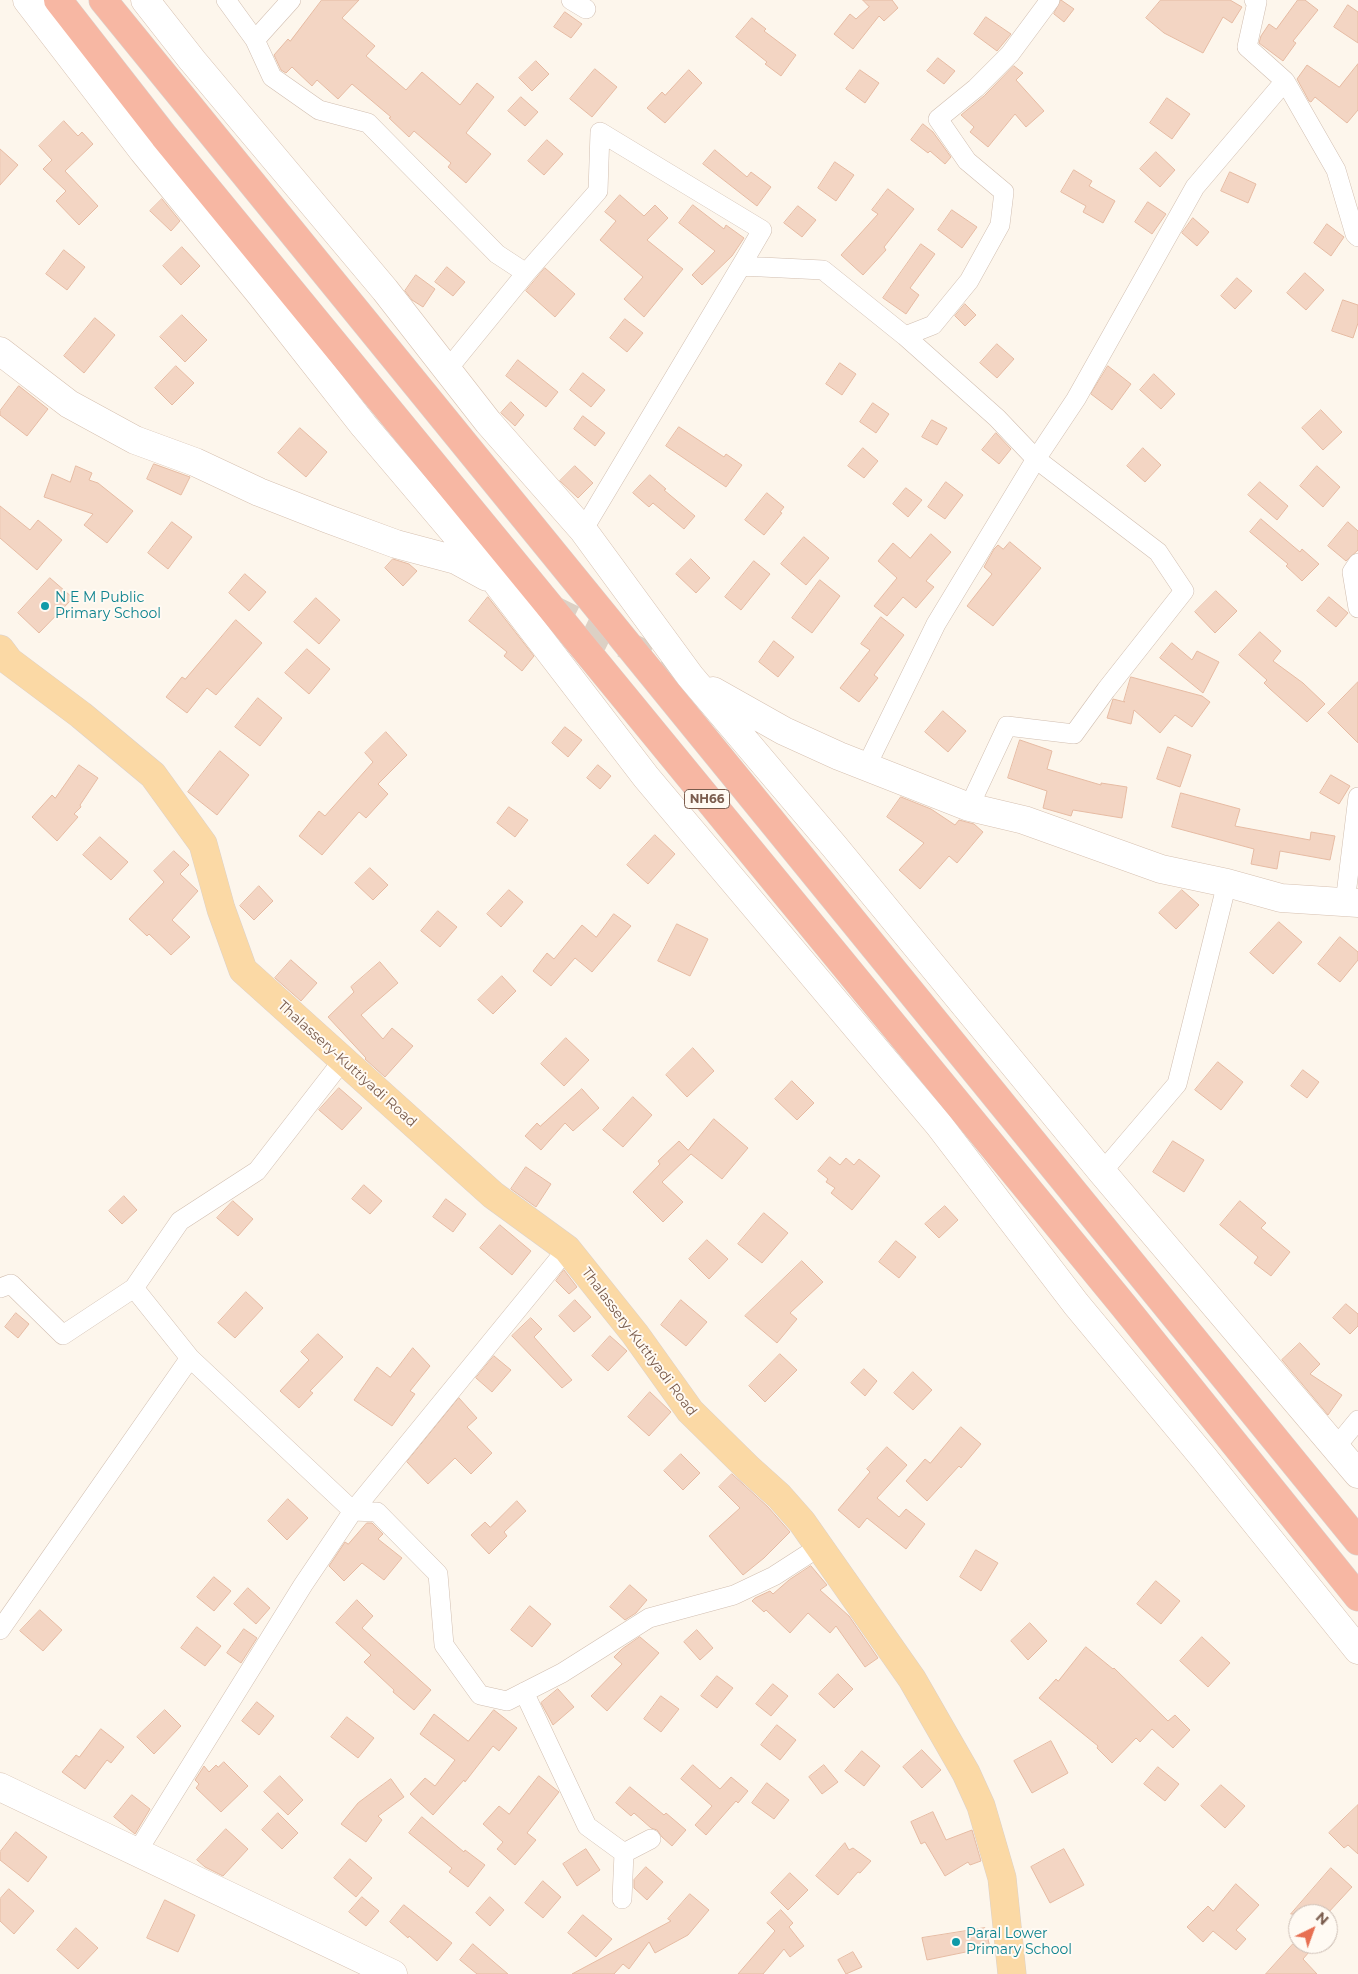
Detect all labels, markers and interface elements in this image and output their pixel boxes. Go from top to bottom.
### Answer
place label: N E M Public Primary School [55,590,161,622]
marker: N E M Public Primary School [39,600,51,612]
road number: NH66 [684,790,730,809]
street label: Thalassery-Kuttiyadi Road [274,997,420,1131]
street label: Thalassery-Kuttiyadi Road [578,1265,700,1419]
north arrow [1288,1904,1338,1954]
text: N [1312,1908,1333,1929]
place label: Paral Lower Primary School [966,1926,1072,1958]
marker: Paral Lower Primary School [950,1936,962,1948]

